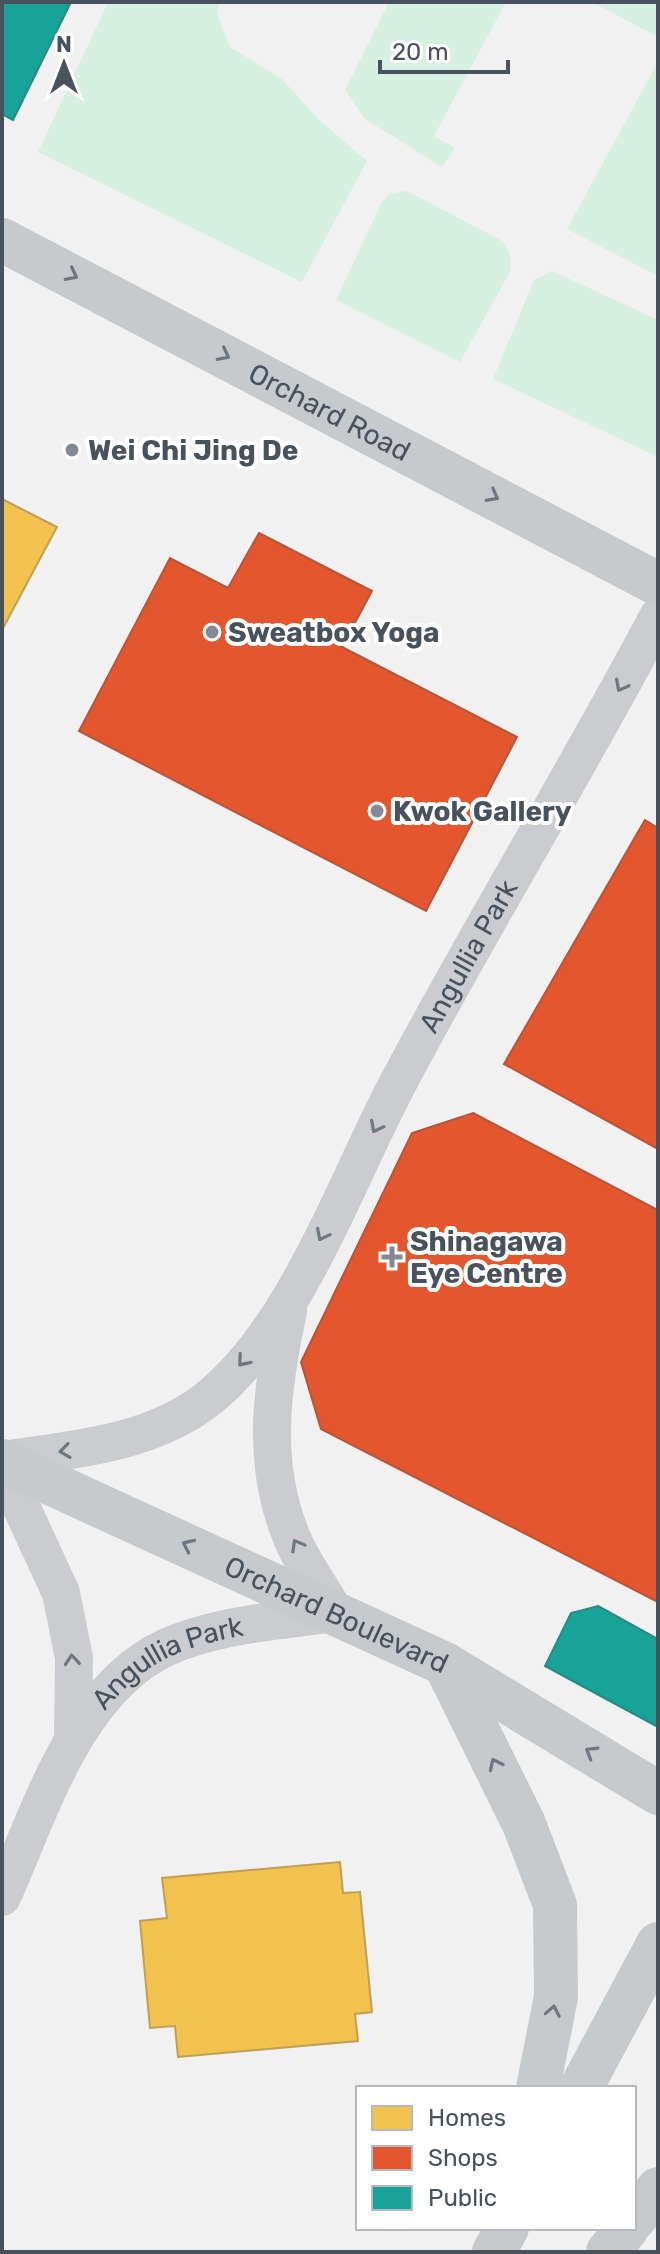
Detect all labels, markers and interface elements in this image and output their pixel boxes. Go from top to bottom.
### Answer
north arrow [24,24,104,104]
scale bar [380,24,508,74]
text: N [56,31,72,58]
text: 20 m [392,38,449,66]
one-way arrow [63,266,78,281]
one-way arrow [216,345,231,360]
street label: Orchard Road [243,356,416,468]
place label: Wei Chi Jing De [88,434,298,467]
marker: Wei Chi Jing De [63,441,81,459]
one-way arrow [485,486,499,502]
place label: Sweatbox Yoga [228,616,440,649]
marker: Sweatbox Yoga [203,623,221,641]
one-way arrow [616,678,631,693]
place label: Kwok Gallery [393,795,572,828]
marker: Kwok Gallery [368,802,386,820]
street label: Angullia Park [412,873,524,1038]
one-way arrow [371,1118,386,1133]
place label: Shinagawa Eye Centre [410,1225,563,1290]
one-way arrow [316,1227,331,1242]
marker: Shinagawa Eye Centre [381,1246,403,1268]
one-way arrow [238,1352,253,1367]
one-way arrow [58,1442,72,1459]
one-way arrow [182,1538,197,1554]
one-way arrow [291,1539,306,1553]
street label: Orchard Boulevard [220,1549,454,1680]
street label: Angullia Park [84,1609,246,1716]
one-way arrow [64,1653,81,1666]
one-way arrow [585,1746,600,1762]
one-way arrow [489,1758,504,1773]
one-way arrow [544,2005,561,2018]
legend [356,2086,636,2230]
text: Homes [428,2104,506,2132]
text: Shops [428,2144,498,2172]
text: Public [428,2184,497,2212]

